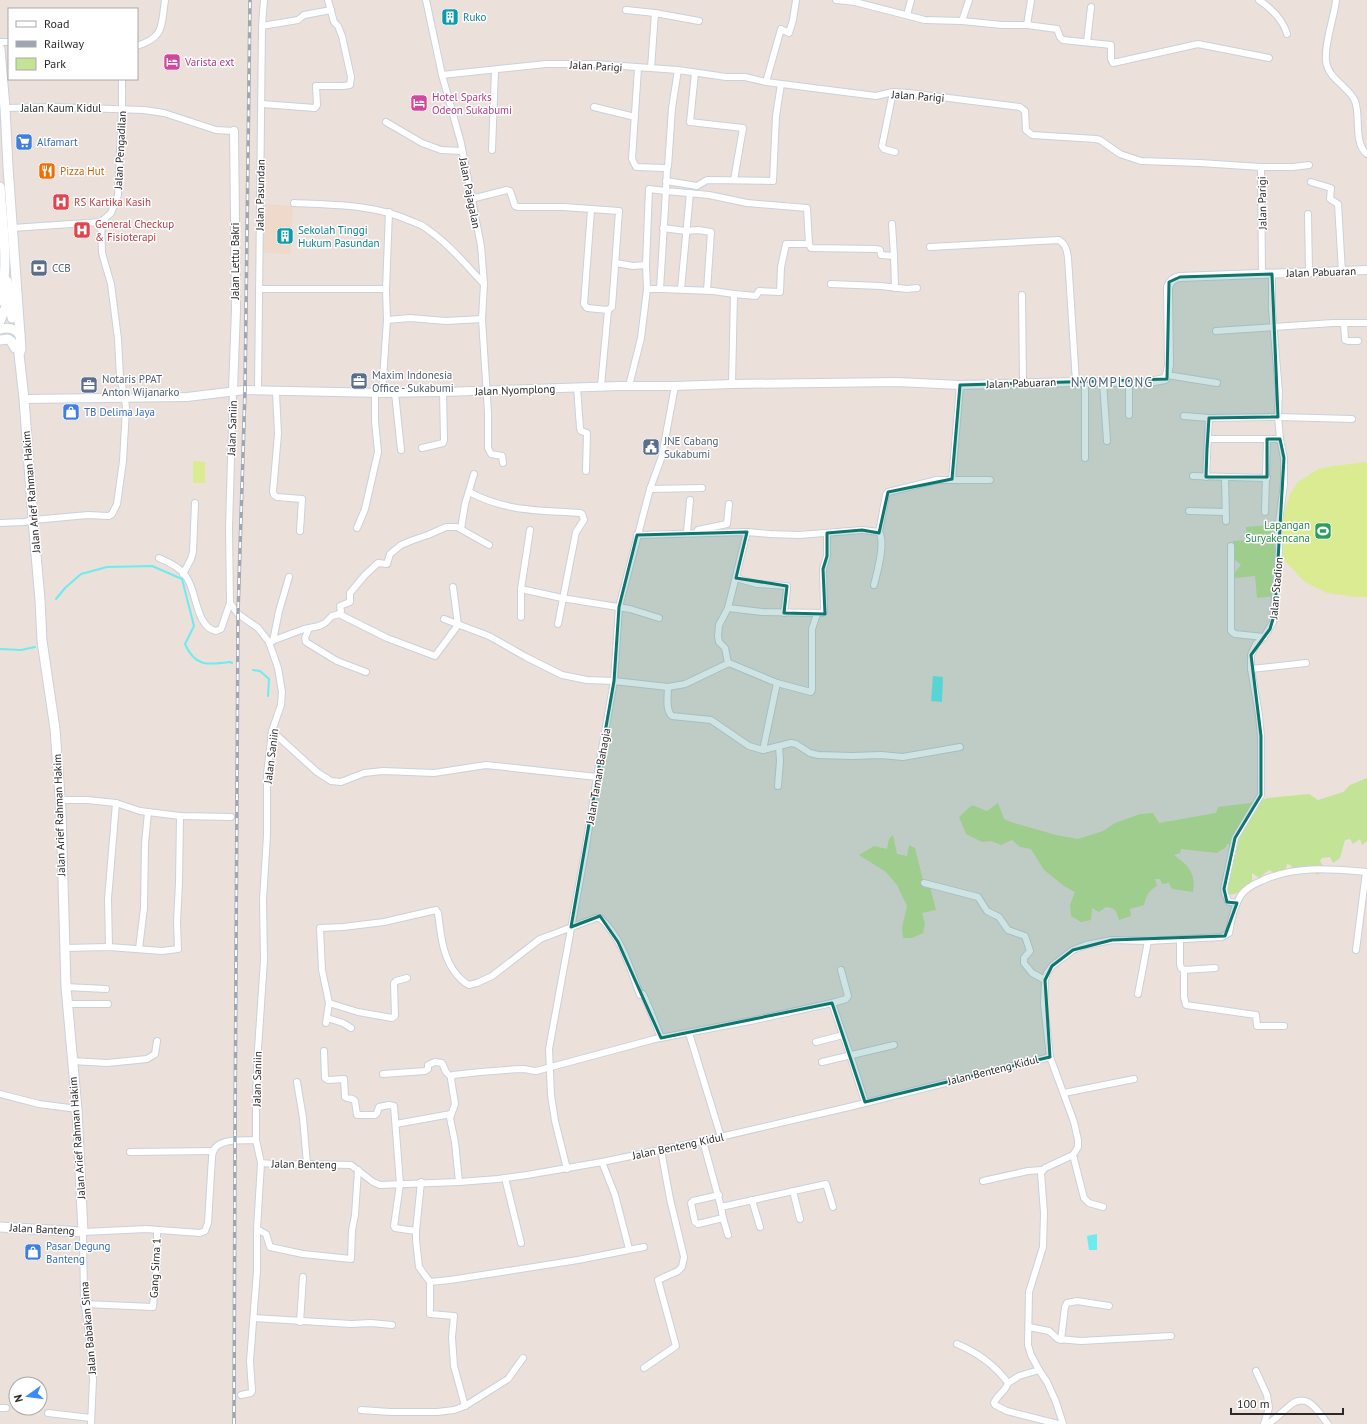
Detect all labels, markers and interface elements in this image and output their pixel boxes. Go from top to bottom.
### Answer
building icon: Ruko [440,7,460,27]
legend [8,8,138,80]
place label: Ruko [463,10,487,24]
text: Road [44,16,69,31]
text: Railway [44,36,84,51]
hotel icon: Varista ext [162,52,182,72]
place label: Varista ext [184,55,235,69]
text: Park [44,56,66,71]
street label: Jalan Parigi [568,58,623,74]
street label: Jalan Parigi [890,87,945,105]
place label: Hotel Sparks Odeon Sukabumi [432,90,512,117]
hotel icon: Hotel Sparks Odeon Sukabumi [409,93,429,113]
street label: Jalan Kaum Kidul [20,101,102,115]
street label: Jalan Pengadilan [111,110,129,191]
supermarket icon: Alfamart [14,132,34,152]
place label: Alfamart [37,135,78,149]
street label: Jalan Pajagalan [456,155,484,230]
street label: Jalan Pasundan [252,159,268,232]
restaurant icon: Pizza Hut [37,161,57,181]
place label: Pizza Hut [60,164,105,178]
street label: Jalan Parigi [1255,176,1269,231]
hospital icon: RS Kartika Kasih [51,192,71,212]
place label: RS Kartika Kasih [74,195,151,209]
place label: General Checkup & Fisioterapi [95,217,174,244]
hospital icon: General Checkup & Fisioterapi [72,220,92,240]
street label: Jalan Lettu Bakri [228,222,242,301]
place label: Sekolah Tinggi Hukum Pasundan [298,223,380,250]
building icon: Sekolah Tinggi Hukum Pasundan [275,226,295,246]
bank icon: CCB [29,258,49,278]
place label: CCB [52,261,71,275]
street label: Jalan Pabuaran [1285,264,1356,280]
place label: Maxim Indonesia Office - Sukabumi [372,368,454,395]
office icon: Maxim Indonesia Office - Sukabumi [349,371,369,391]
place label: Notaris PPAT Anton Wijanarko [102,372,179,399]
district label: NYOMPLONG [1071,374,1153,391]
office icon: Notaris PPAT Anton Wijanarko [79,375,99,395]
street label: Jalan Pabuaran [985,375,1056,391]
street label: Jalan Nyomplong [474,382,556,398]
street label: Jalan Saniin [224,400,240,457]
shop icon: TB Delima Jaya [61,402,81,422]
place label: TB Delima Jaya [84,405,155,419]
street label: Jalan Arief Rahman Hakim [19,430,43,555]
place label: JNE Cabang Sukabumi [663,434,718,461]
public building icon: JNE Cabang Sukabumi [641,437,661,457]
place label: Lapangan Suryakencana [1245,518,1310,545]
sports icon: Lapangan Suryakencana [1313,521,1333,541]
street label: Jalan Stadion [1266,556,1286,621]
street label: Jalan Taman Bahagia [582,727,613,826]
street label: Jalan Saniin [261,728,281,785]
street label: Jalan Arief Rahman Hakim [50,754,68,877]
street label: Jalan Saniin [249,1051,264,1108]
street label: Jalan Benteng Kidul [945,1052,1041,1088]
street label: Jalan Arief Rahman Hakim [66,1076,88,1201]
street label: Jalan Benteng Kidul [630,1129,726,1163]
street label: Jalan Benteng [270,1156,337,1172]
street label: Jalan Banteng [8,1220,75,1238]
street label: Gang Sirna 1 [146,1238,164,1298]
place label: Pasar Degung Banteng [46,1239,110,1266]
shop icon: Pasar Degung Banteng [23,1242,43,1262]
street label: Jalan Babakan Sirna [77,1281,99,1376]
north arrow [8,1376,48,1416]
scale bar [1231,1390,1343,1416]
text: N [11,1393,26,1404]
text: 100 m [1237,1396,1270,1411]

